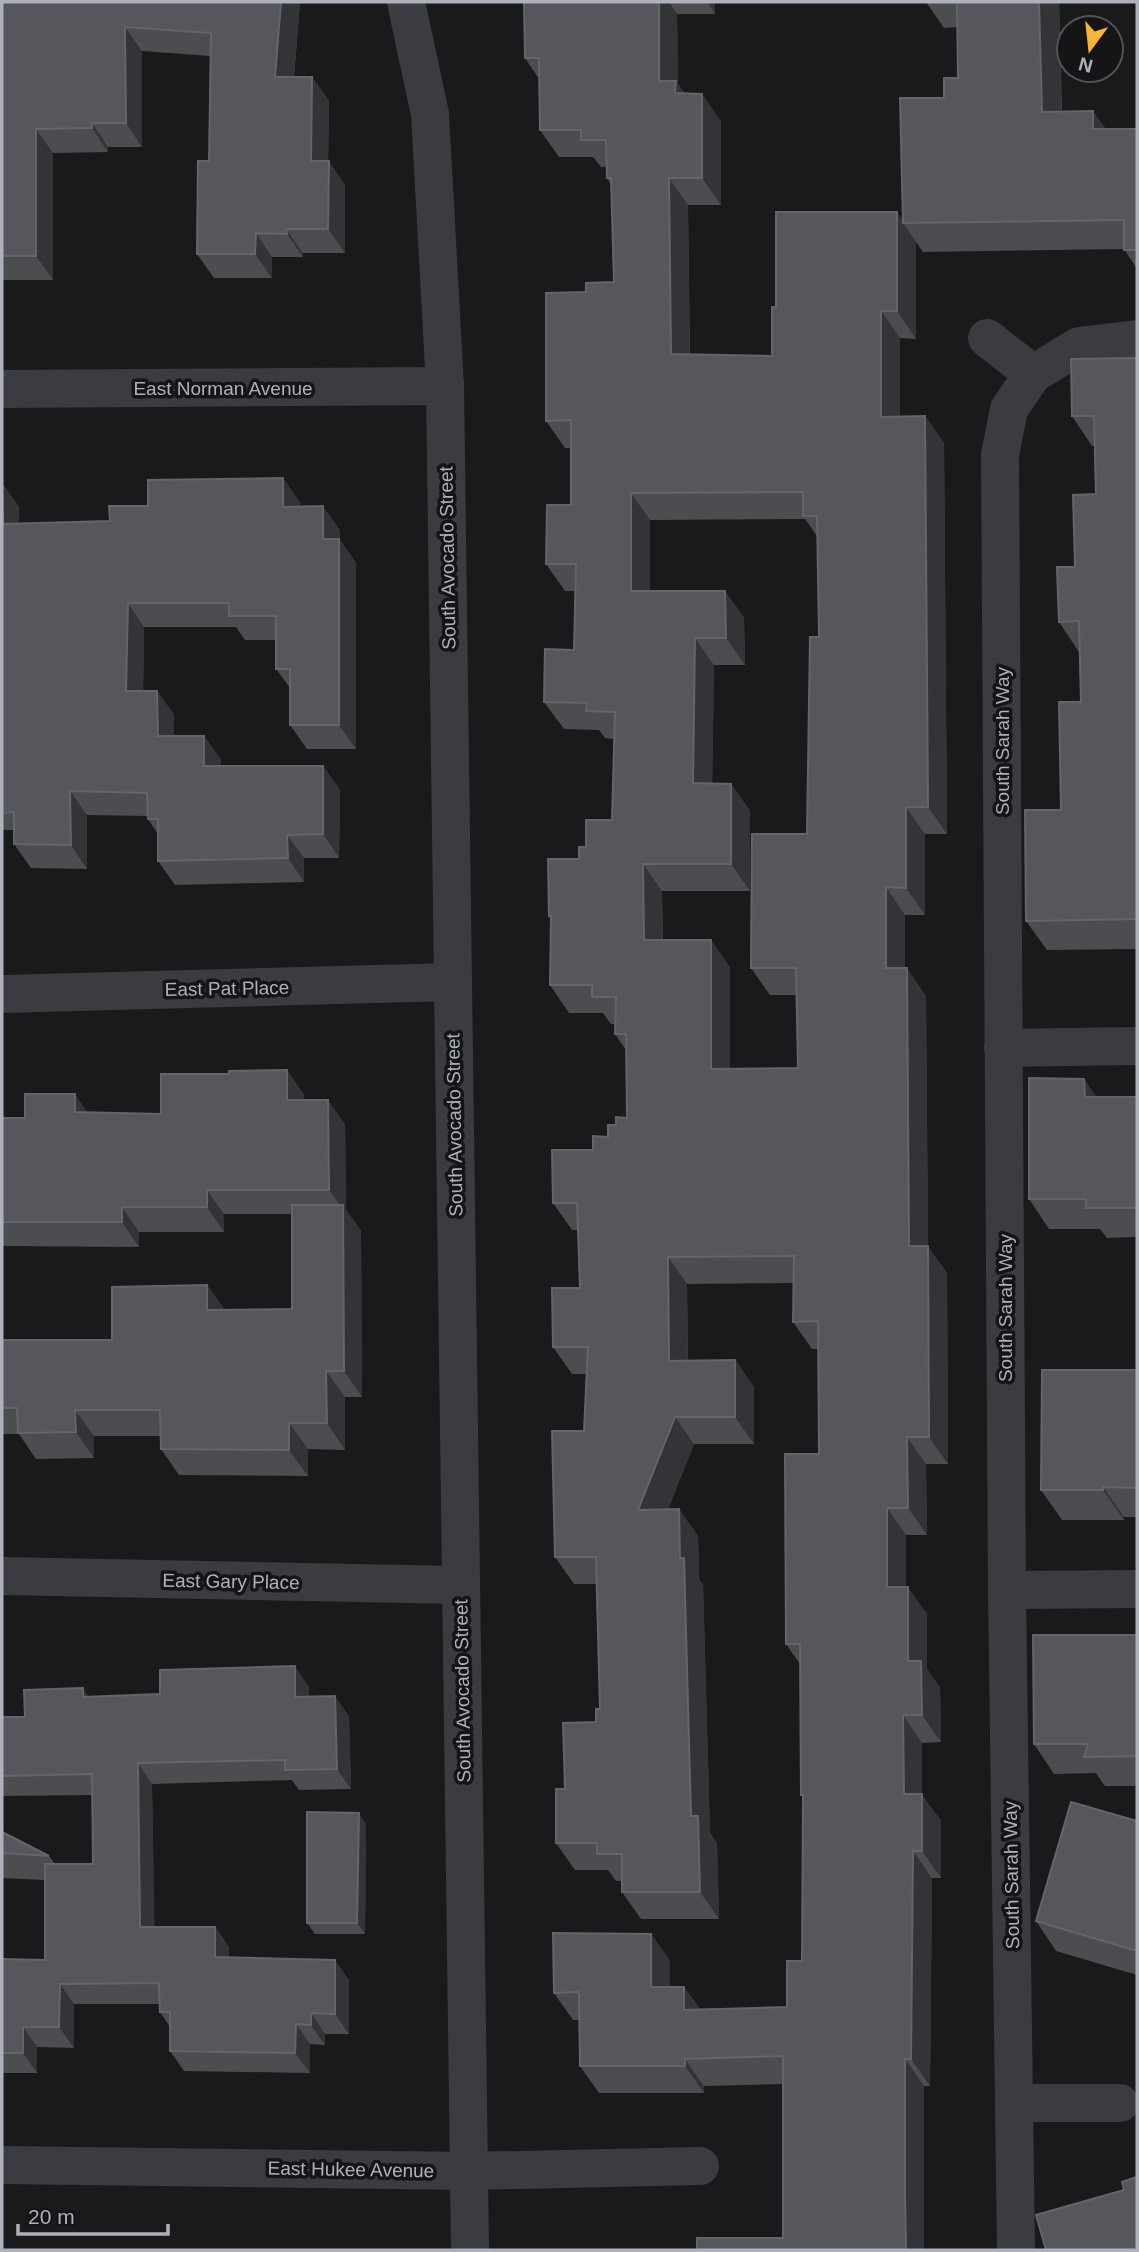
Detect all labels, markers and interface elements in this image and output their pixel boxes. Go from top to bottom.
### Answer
north arrow [1055,14,1125,84]
text: N [1076,53,1095,77]
street label: East Norman Avenue [133,378,313,399]
street label: South Avocado Street [435,465,460,650]
street label: South Sarah Way [992,666,1013,815]
street label: East Pat Place [165,977,289,1000]
street label: South Avocado Street [442,1032,467,1217]
street label: South Sarah Way [995,1233,1016,1382]
street label: East Gary Place [162,1570,300,1593]
street label: South Avocado Street [450,1598,475,1783]
street label: South Sarah Way [1000,1800,1023,1949]
street label: East Hukee Avenue [268,2158,434,2181]
scale bar [18,2192,168,2236]
text: 20 m [28,2205,75,2228]

